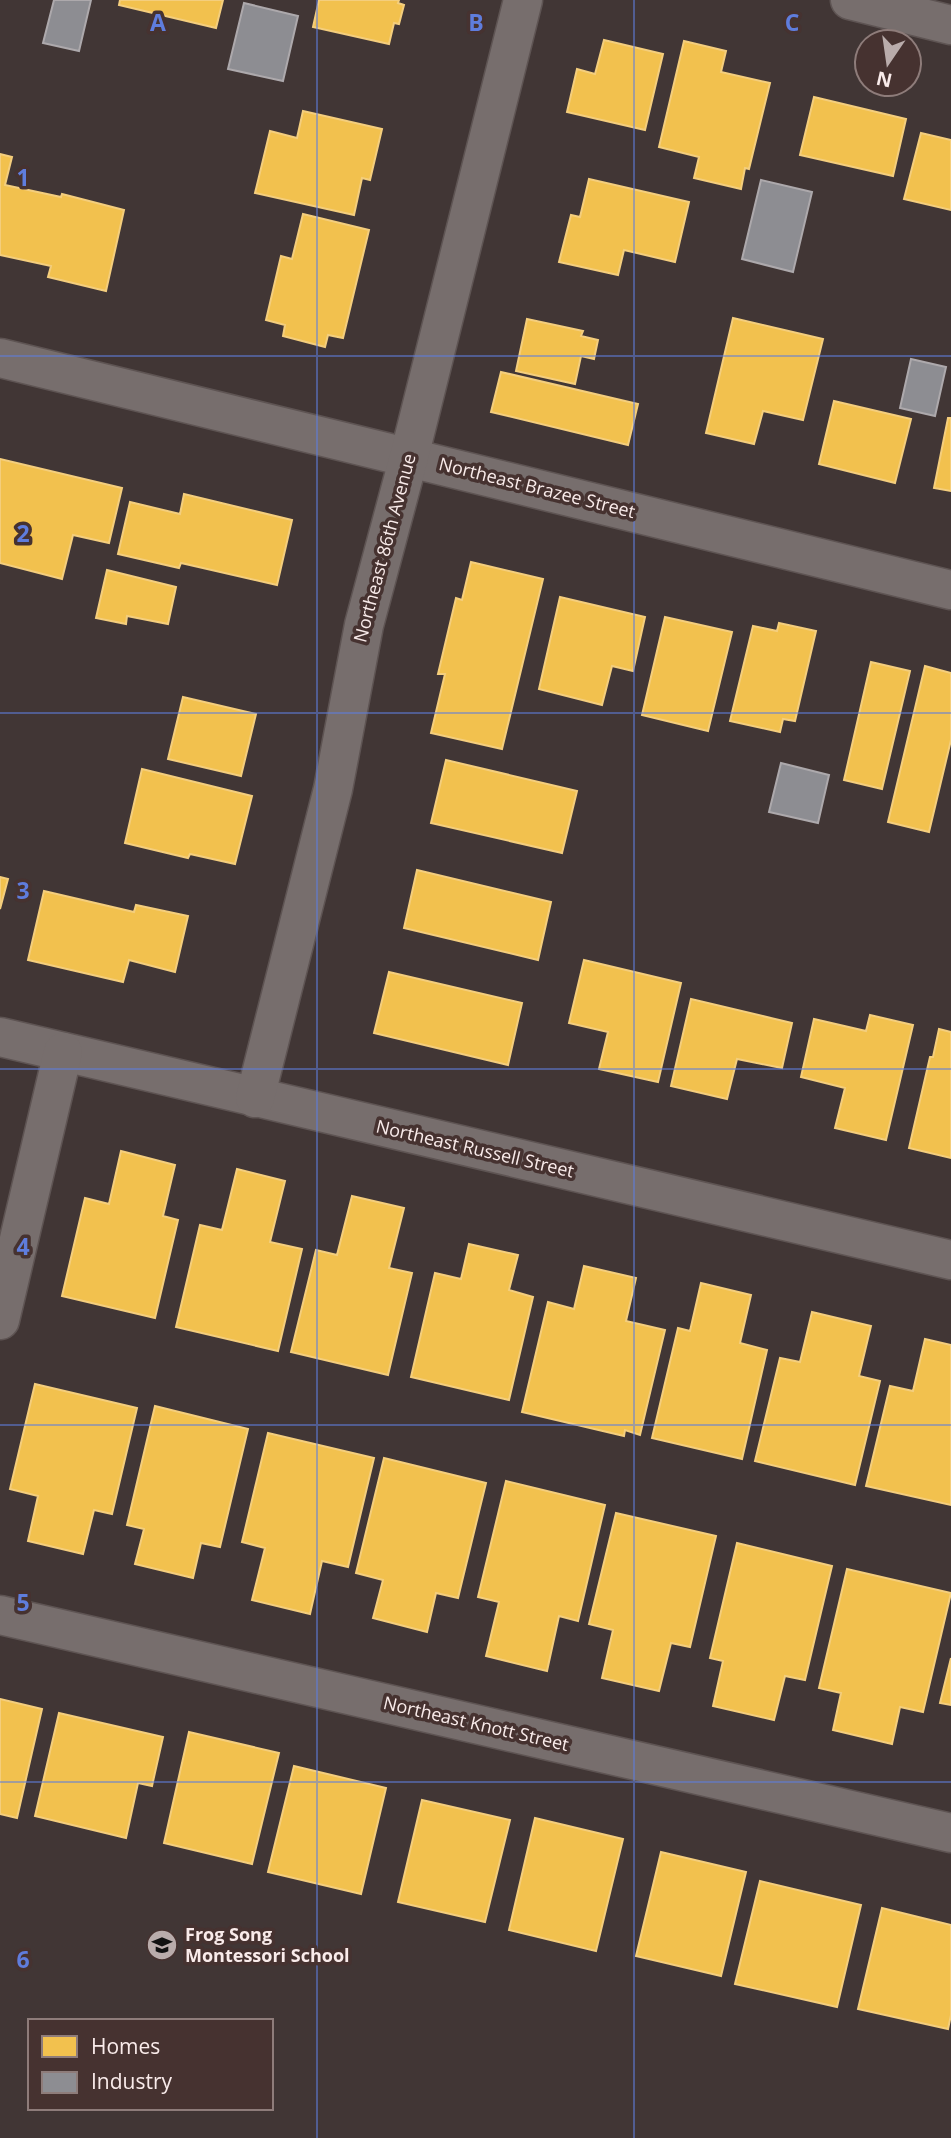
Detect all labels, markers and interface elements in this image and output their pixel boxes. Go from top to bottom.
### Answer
text: A [150,6,166,38]
text: B [468,6,484,38]
text: C [785,6,799,38]
north arrow [853,28,923,98]
text: N [874,65,895,94]
text: 1 [16,161,30,193]
street label: Northeast 86th Avenue [347,451,421,645]
street label: Northeast Brazee Street [437,451,638,523]
text: 2 [16,517,30,549]
text: 3 [16,874,30,906]
street label: Northeast Russell Street [374,1114,577,1182]
text: 4 [16,1230,30,1262]
text: 5 [16,1586,30,1618]
street label: Northeast Knott Street [381,1690,571,1756]
place label: Frog Song Montessori School [185,1922,350,1967]
school or university icon: Frog Song Montessori School [145,1928,179,1962]
text: 6 [16,1943,30,1975]
legend [28,2019,273,2110]
text: Homes [91,2032,160,2060]
text: Industry [91,2067,173,2095]

